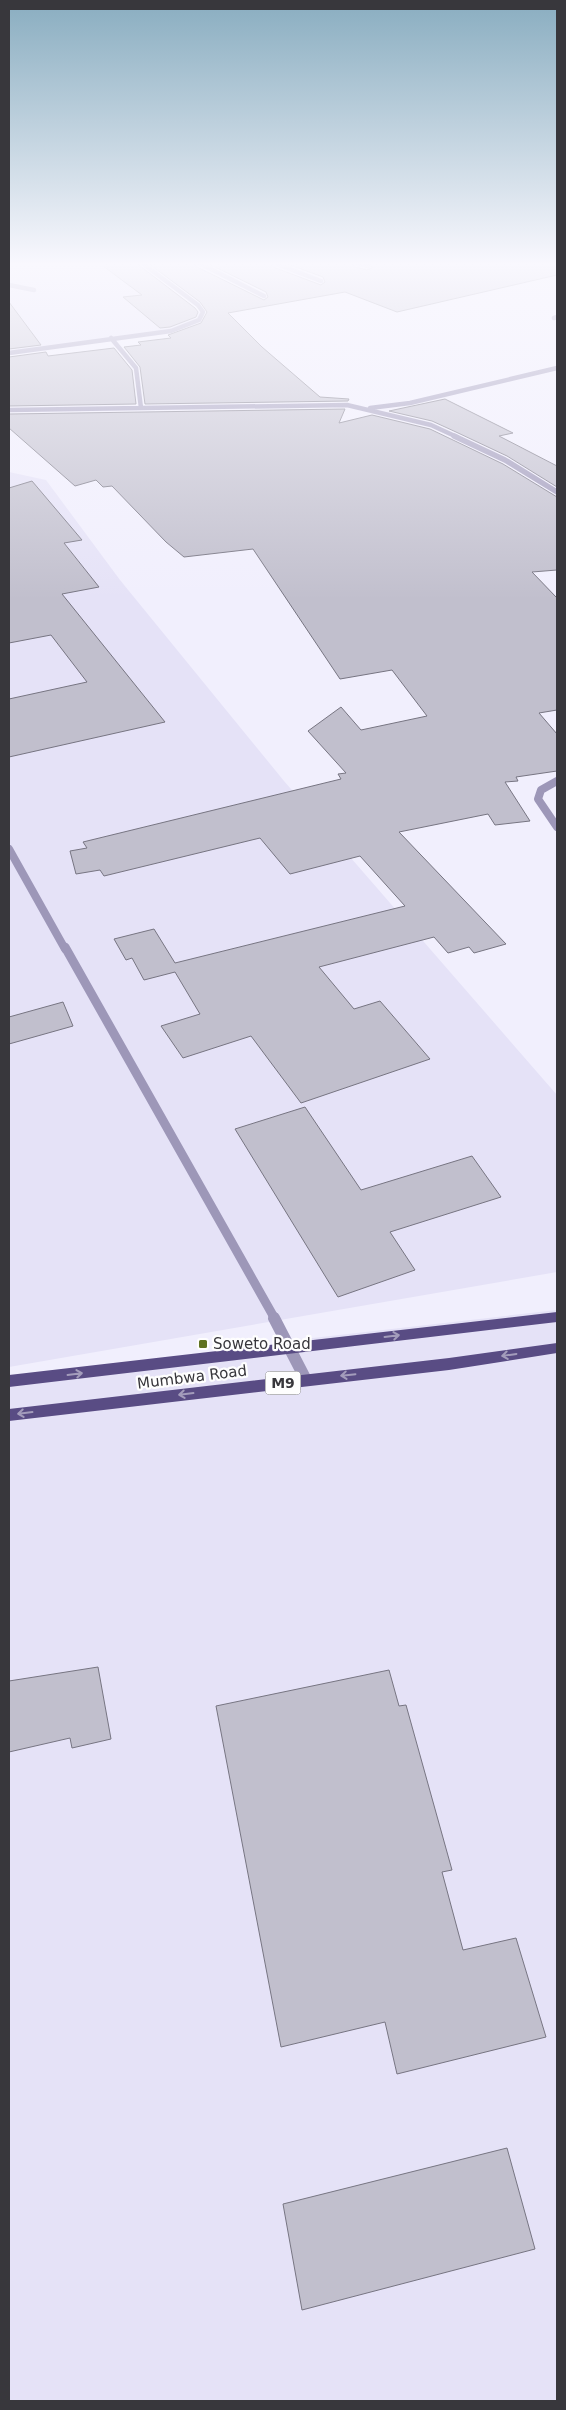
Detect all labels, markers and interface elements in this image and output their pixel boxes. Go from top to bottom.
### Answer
one-way arrow [384,1331,400,1341]
place label: Soweto Road [213,1335,311,1353]
marker: Soweto Road [197,1338,209,1350]
one-way arrow [501,1350,517,1360]
street label: Mumbwa Road [136,1361,248,1393]
one-way arrow [66,1369,82,1379]
one-way arrow [340,1370,356,1380]
road number: M9 [266,1372,300,1395]
one-way arrow [179,1389,195,1399]
one-way arrow [17,1408,33,1418]

